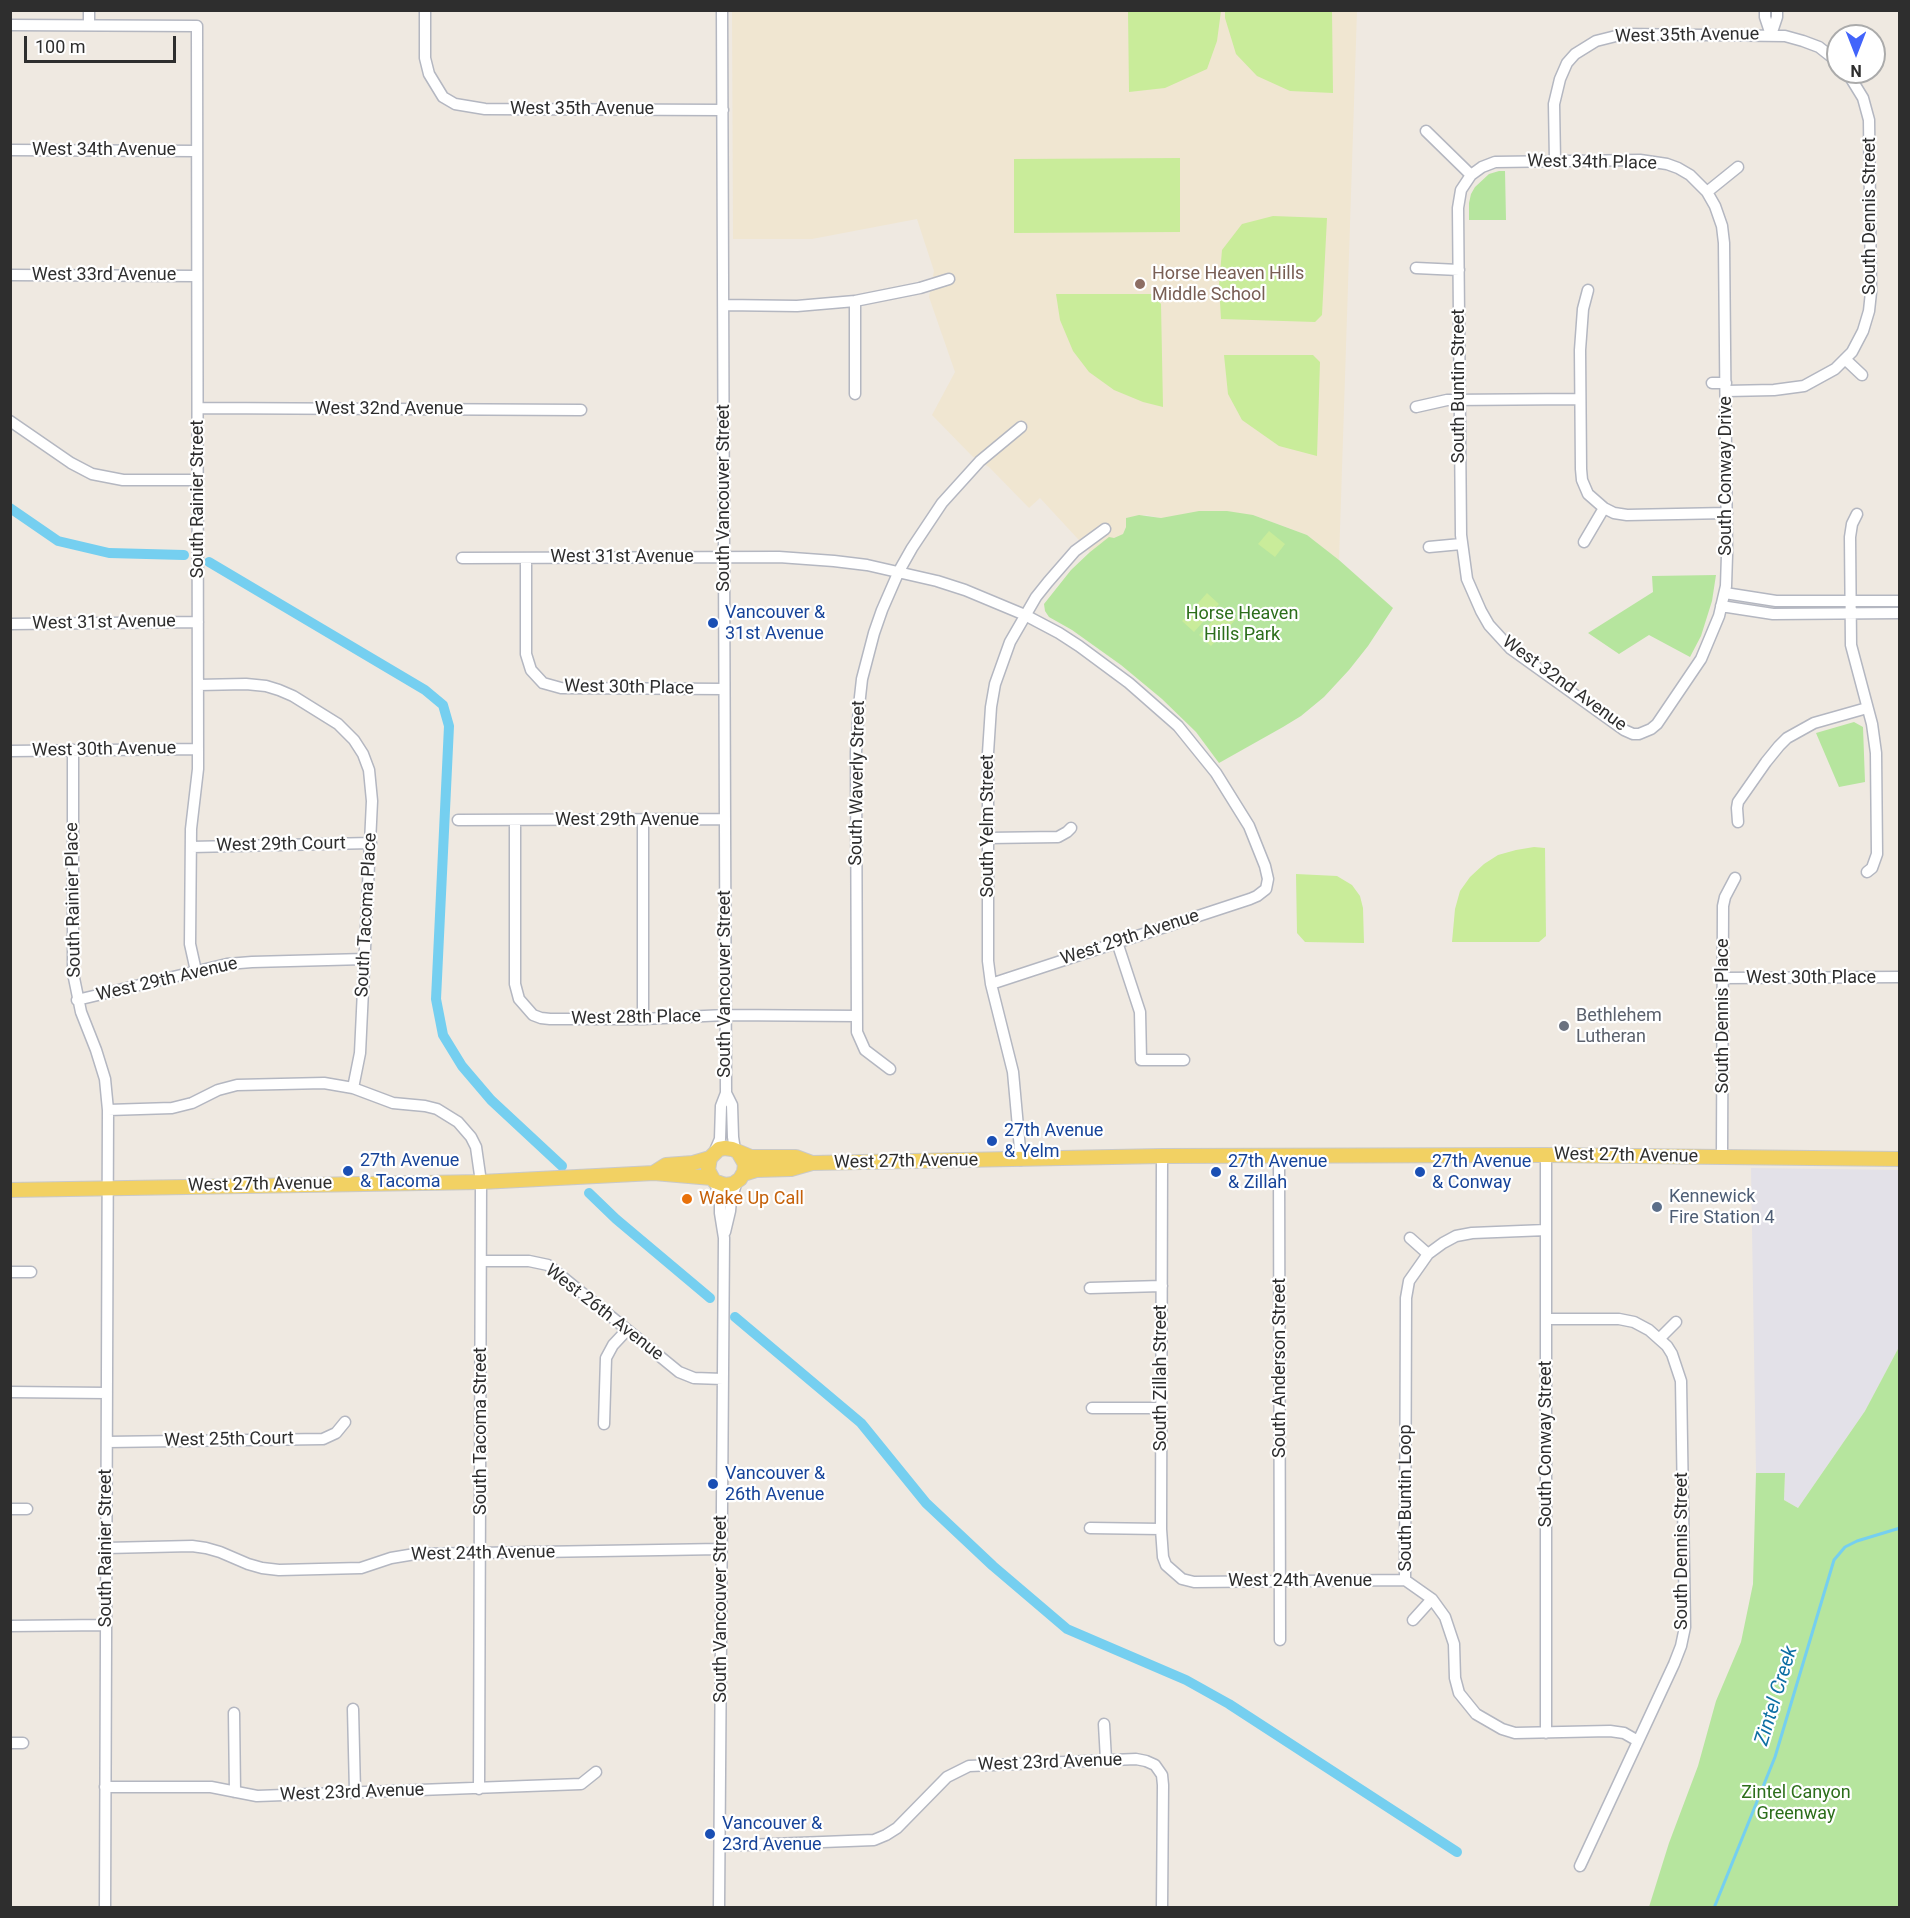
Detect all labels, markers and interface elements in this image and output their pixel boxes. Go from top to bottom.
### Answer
scale bar [27,24,178,62]
street label: West 35th Avenue [1615,24,1759,48]
north arrow [1826,24,1886,84]
text: 100 m [35,36,86,57]
text: N [1850,61,1862,80]
street label: West 35th Avenue [510,98,654,120]
street label: South Dennis Street [1859,137,1881,295]
street label: West 34th Avenue [32,139,176,161]
street label: West 34th Place [1527,151,1657,175]
place label: Horse Heaven Hills Middle School [1152,263,1304,306]
street label: West 33rd Avenue [32,264,176,286]
marker: Horse Heaven Hills Middle School [1133,277,1147,291]
street label: South Buntin Street [1448,309,1470,463]
street label: South Conway Drive [1715,396,1737,556]
street label: West 32nd Avenue [315,398,463,420]
street label: South Vancouver Street [713,404,735,592]
street label: South Rainier Street [187,420,209,578]
street label: West 31st Avenue [550,546,694,568]
place label: Vancouver & 31st Avenue [725,602,825,644]
park label: Horse Heaven Hills Park [1186,603,1298,646]
street label: West 31st Avenue [32,611,176,635]
marker: Vancouver & 31st Avenue [706,616,720,630]
street label: West 32nd Avenue [1498,632,1630,736]
street label: West 30th Place [564,676,694,700]
street label: South Waverly Street [846,700,870,866]
street label: West 30th Avenue [32,738,176,762]
street label: South Yelm Street [977,754,999,898]
street label: West 29th Avenue [555,809,699,831]
street label: South Rainier Place [62,822,86,978]
street label: South Tacoma Place [352,832,382,998]
street label: West 29th Court [216,833,346,857]
street label: South Vancouver Street [714,890,736,1078]
street label: West 29th Avenue [1058,905,1202,971]
street label: South Dennis Place [1712,938,1734,1094]
street label: West 29th Avenue [94,953,240,1007]
street label: West 30th Place [1746,967,1876,989]
place label: Bethlehem Lutheran [1576,1005,1662,1048]
street label: West 28th Place [571,1006,701,1030]
marker: Bethlehem Lutheran [1557,1019,1571,1033]
place label: 27th Avenue & Yelm [1004,1120,1103,1162]
marker: 27th Avenue & Yelm [985,1134,999,1148]
street label: West 27th Avenue [1554,1144,1698,1168]
place label: 27th Avenue & Tacoma [360,1150,459,1192]
street label: West 27th Avenue [834,1150,978,1174]
place label: 27th Avenue & Zillah [1228,1151,1327,1194]
place label: 27th Avenue & Conway [1432,1151,1531,1194]
marker: 27th Avenue & Tacoma [341,1164,355,1178]
marker: 27th Avenue & Zillah [1209,1165,1223,1179]
marker: 27th Avenue & Conway [1413,1165,1427,1179]
street label: West 27th Avenue [188,1173,332,1197]
place label: Kennewick Fire Station 4 [1669,1186,1775,1228]
place label: Wake Up Call [699,1188,804,1210]
marker: Wake Up Call [680,1192,694,1206]
marker: Kennewick Fire Station 4 [1650,1200,1664,1214]
street label: West 26th Avenue [541,1260,667,1366]
street label: South Anderson Street [1269,1278,1291,1458]
street label: South Zillah Street [1150,1305,1172,1451]
street label: South Tacoma Street [470,1347,492,1515]
street label: South Conway Street [1535,1361,1557,1527]
street label: South Buntin Loop [1395,1424,1417,1572]
street label: West 25th Court [164,1428,294,1452]
place label: Vancouver & 26th Avenue [725,1463,825,1506]
street label: South Rainier Street [95,1469,117,1627]
street label: South Dennis Street [1671,1472,1693,1630]
marker: Vancouver & 26th Avenue [706,1477,720,1491]
street label: South Vancouver Street [710,1515,732,1703]
street label: West 24th Avenue [411,1542,555,1566]
street label: West 24th Avenue [1228,1570,1372,1592]
water label: Zintel Creek [1751,1643,1803,1749]
street label: West 23rd Avenue [977,1750,1123,1776]
street label: West 23rd Avenue [279,1780,425,1806]
park label: Zintel Canyon Greenway [1741,1782,1851,1824]
place label: Vancouver & 23rd Avenue [722,1813,822,1856]
marker: Vancouver & 23rd Avenue [703,1827,717,1841]

